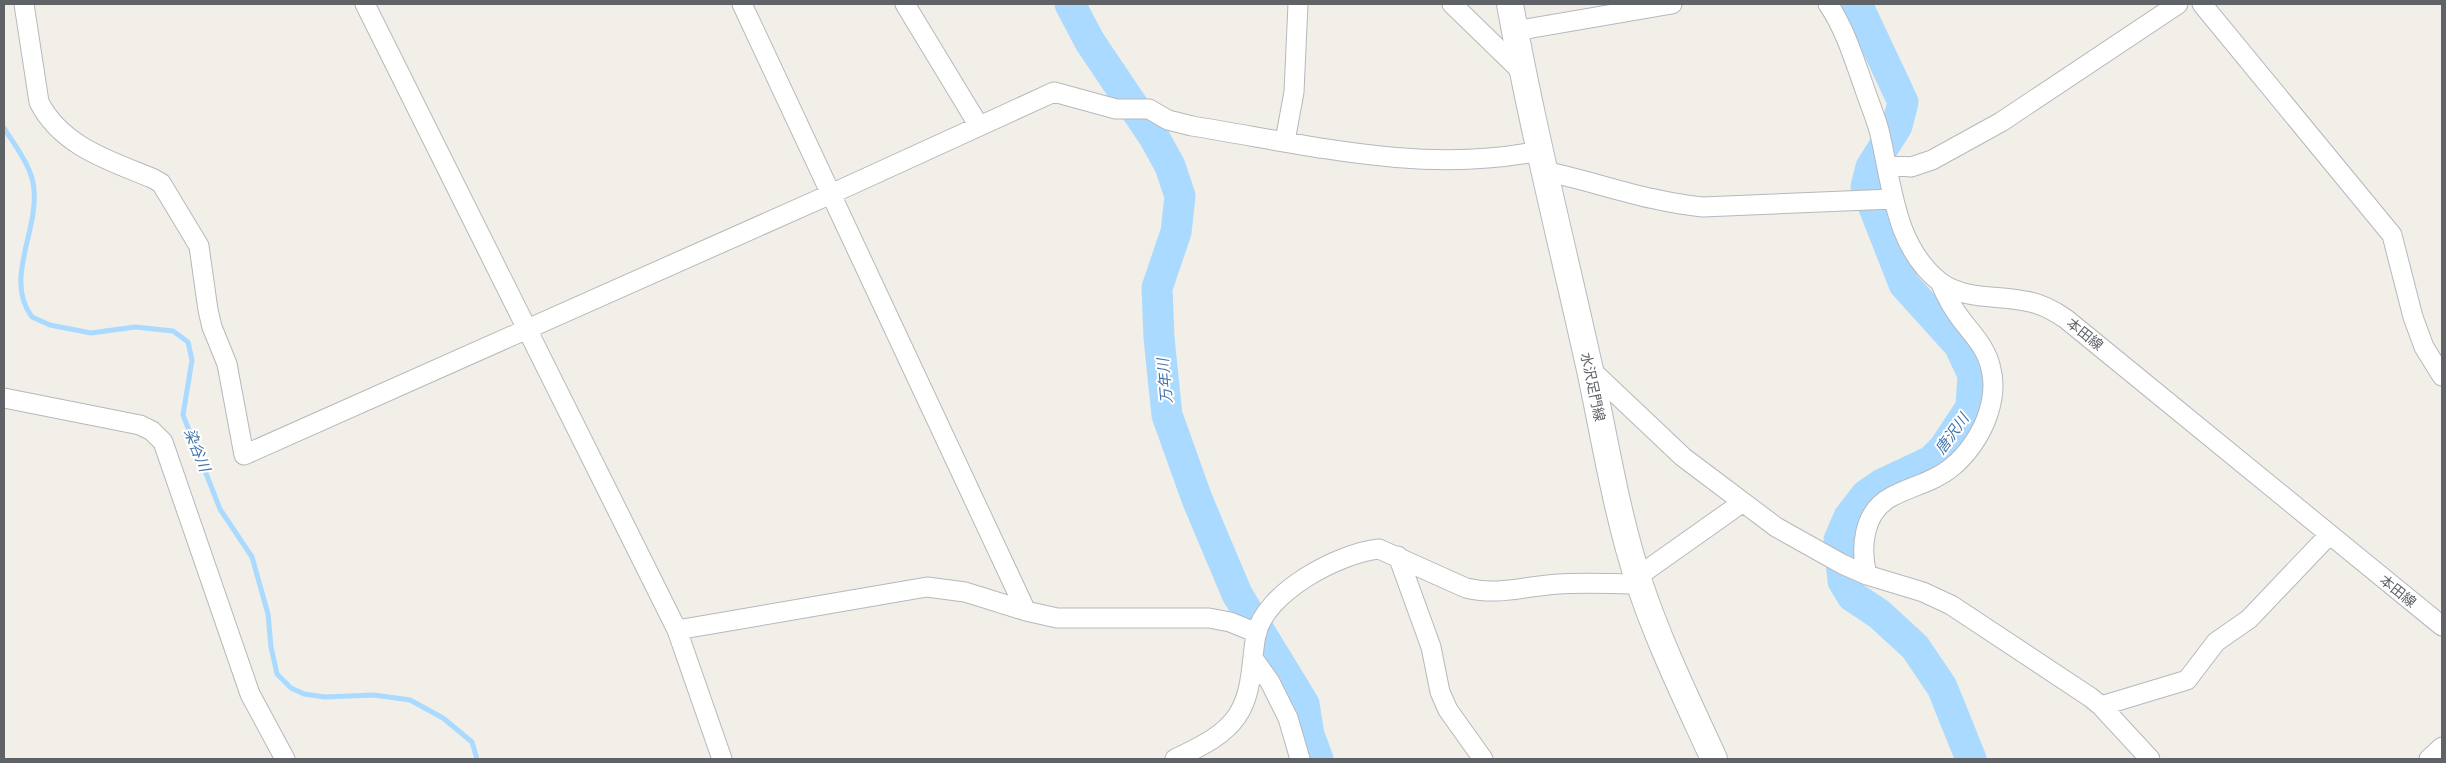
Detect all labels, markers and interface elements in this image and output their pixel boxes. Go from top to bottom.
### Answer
street label: 本田線 [2064,315,2106,353]
street label: 水沢足門線 [1578,351,1607,423]
water label: 万年川 [1155,356,1175,404]
water label: 唐沢川 [1932,409,1973,457]
water label: 染谷川 [181,426,214,476]
street label: 本田線 [2377,572,2419,610]

